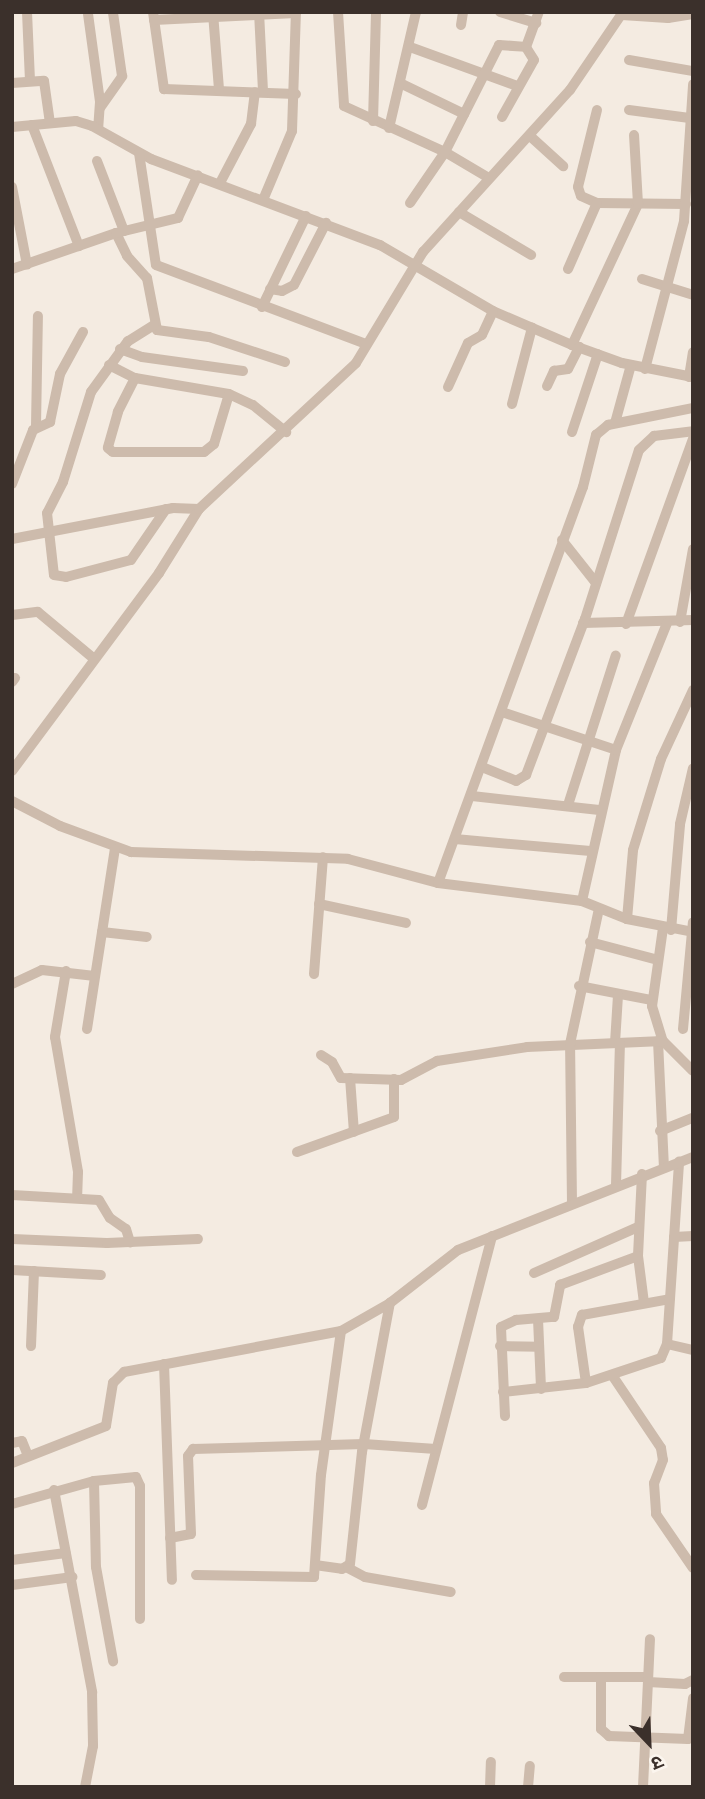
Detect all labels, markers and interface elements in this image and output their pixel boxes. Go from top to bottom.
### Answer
north arrow [614,1708,684,1778]
text: उ [647,1748,668,1777]

